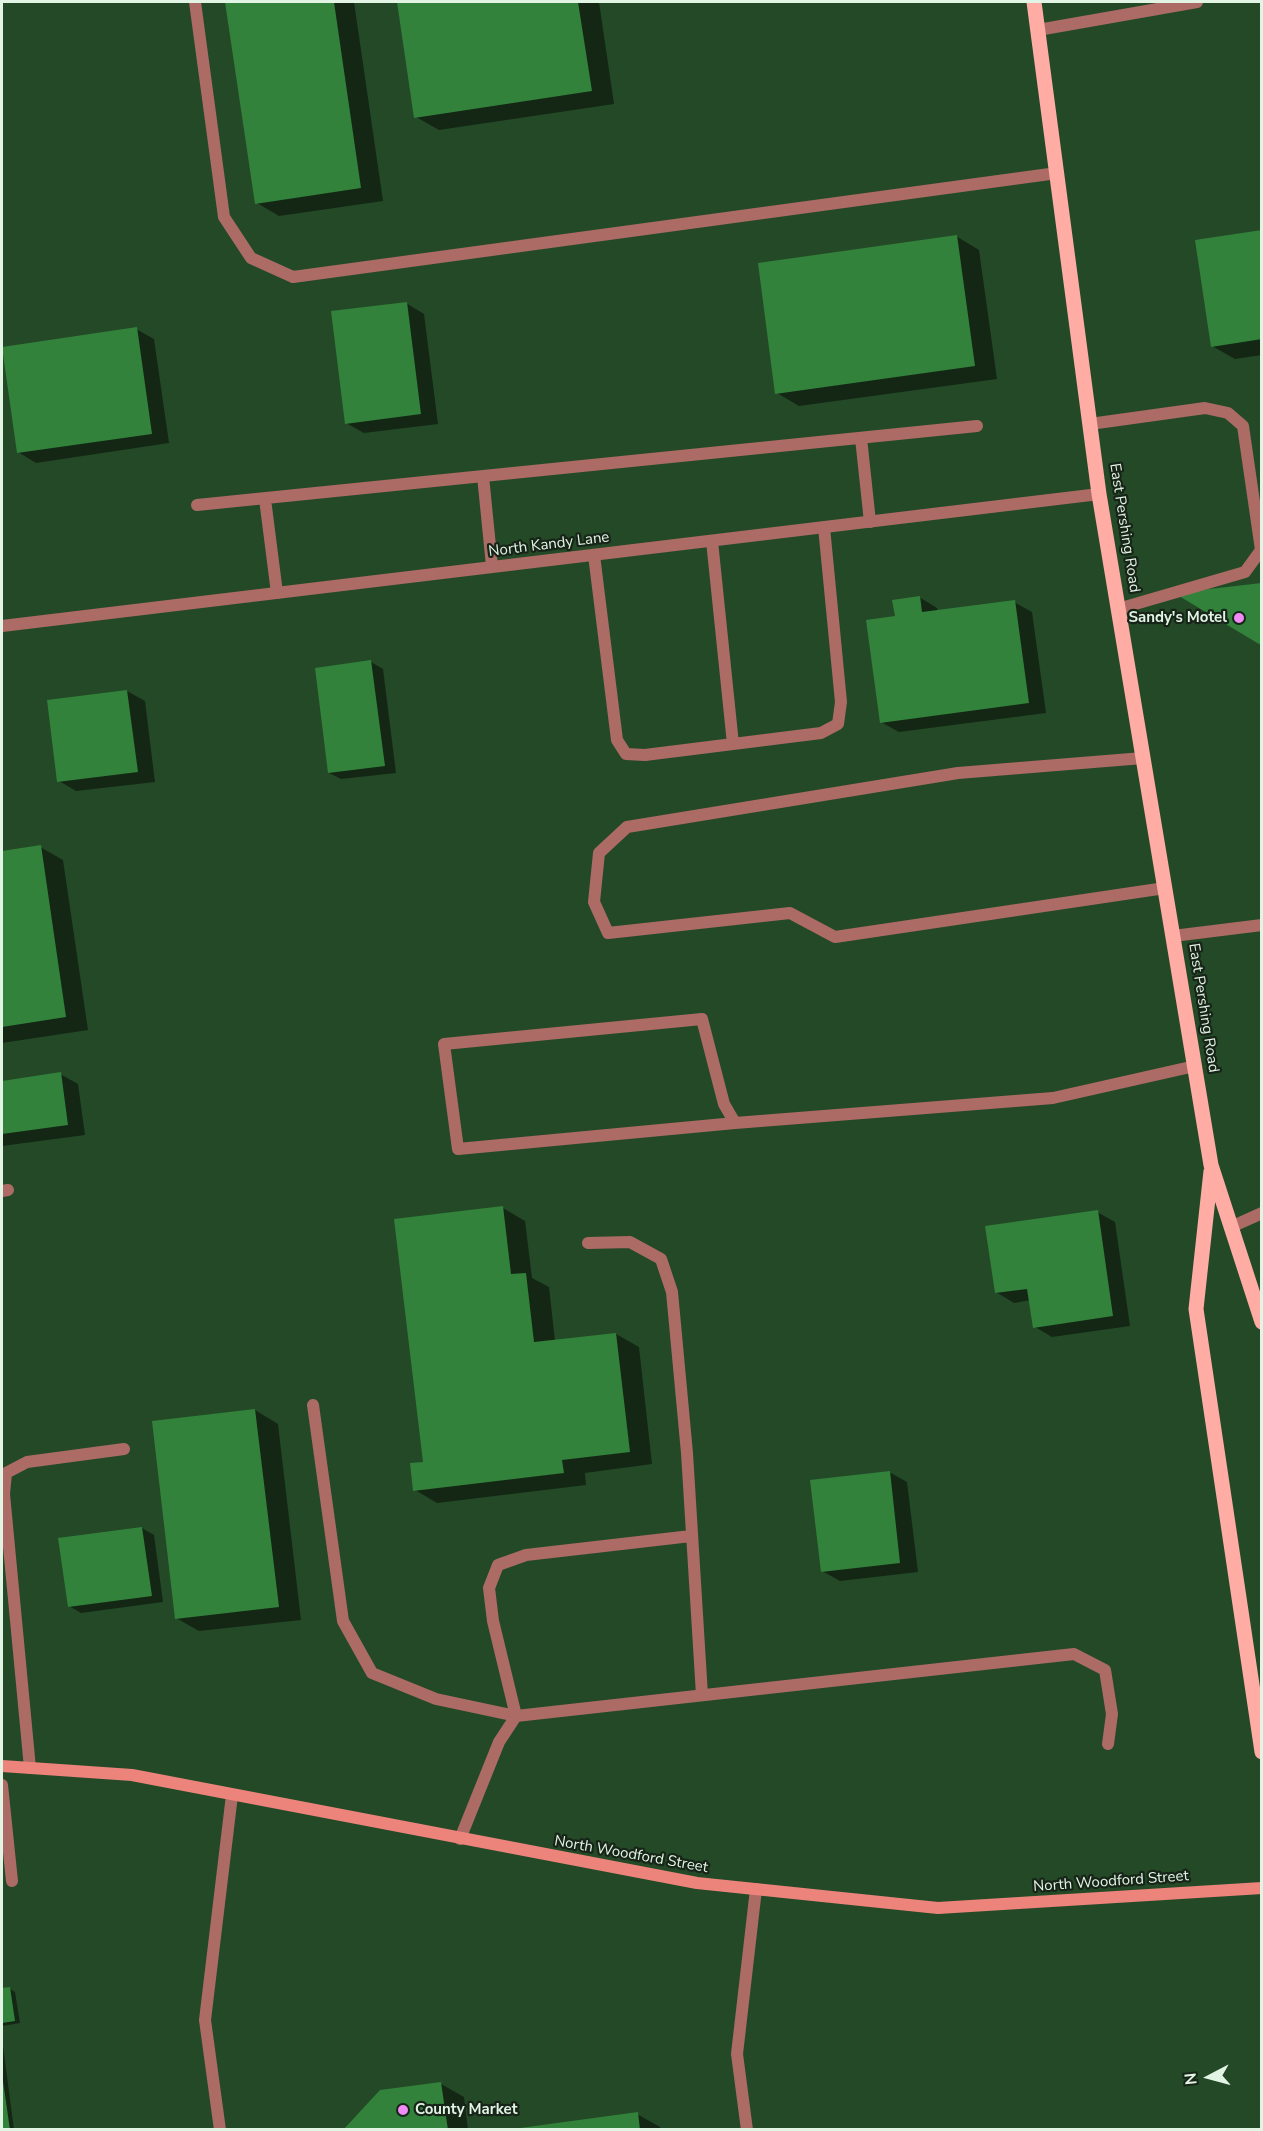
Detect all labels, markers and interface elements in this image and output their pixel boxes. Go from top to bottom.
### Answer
street label: East Pershing Road [1105,462,1143,594]
street label: North Kandy Lane [488,529,610,561]
place label: Sandy's Motel [1128,609,1227,627]
marker: Sandy's Motel [1232,611,1246,625]
street label: East Pershing Road [1184,942,1222,1074]
street label: North Woodford Street [553,1833,709,1877]
street label: North Woodford Street [1033,1868,1189,1896]
north arrow [1179,2047,1239,2107]
text: N [1180,2072,1203,2086]
place label: County Market [415,2101,517,2119]
marker: County Market [396,2103,410,2117]

